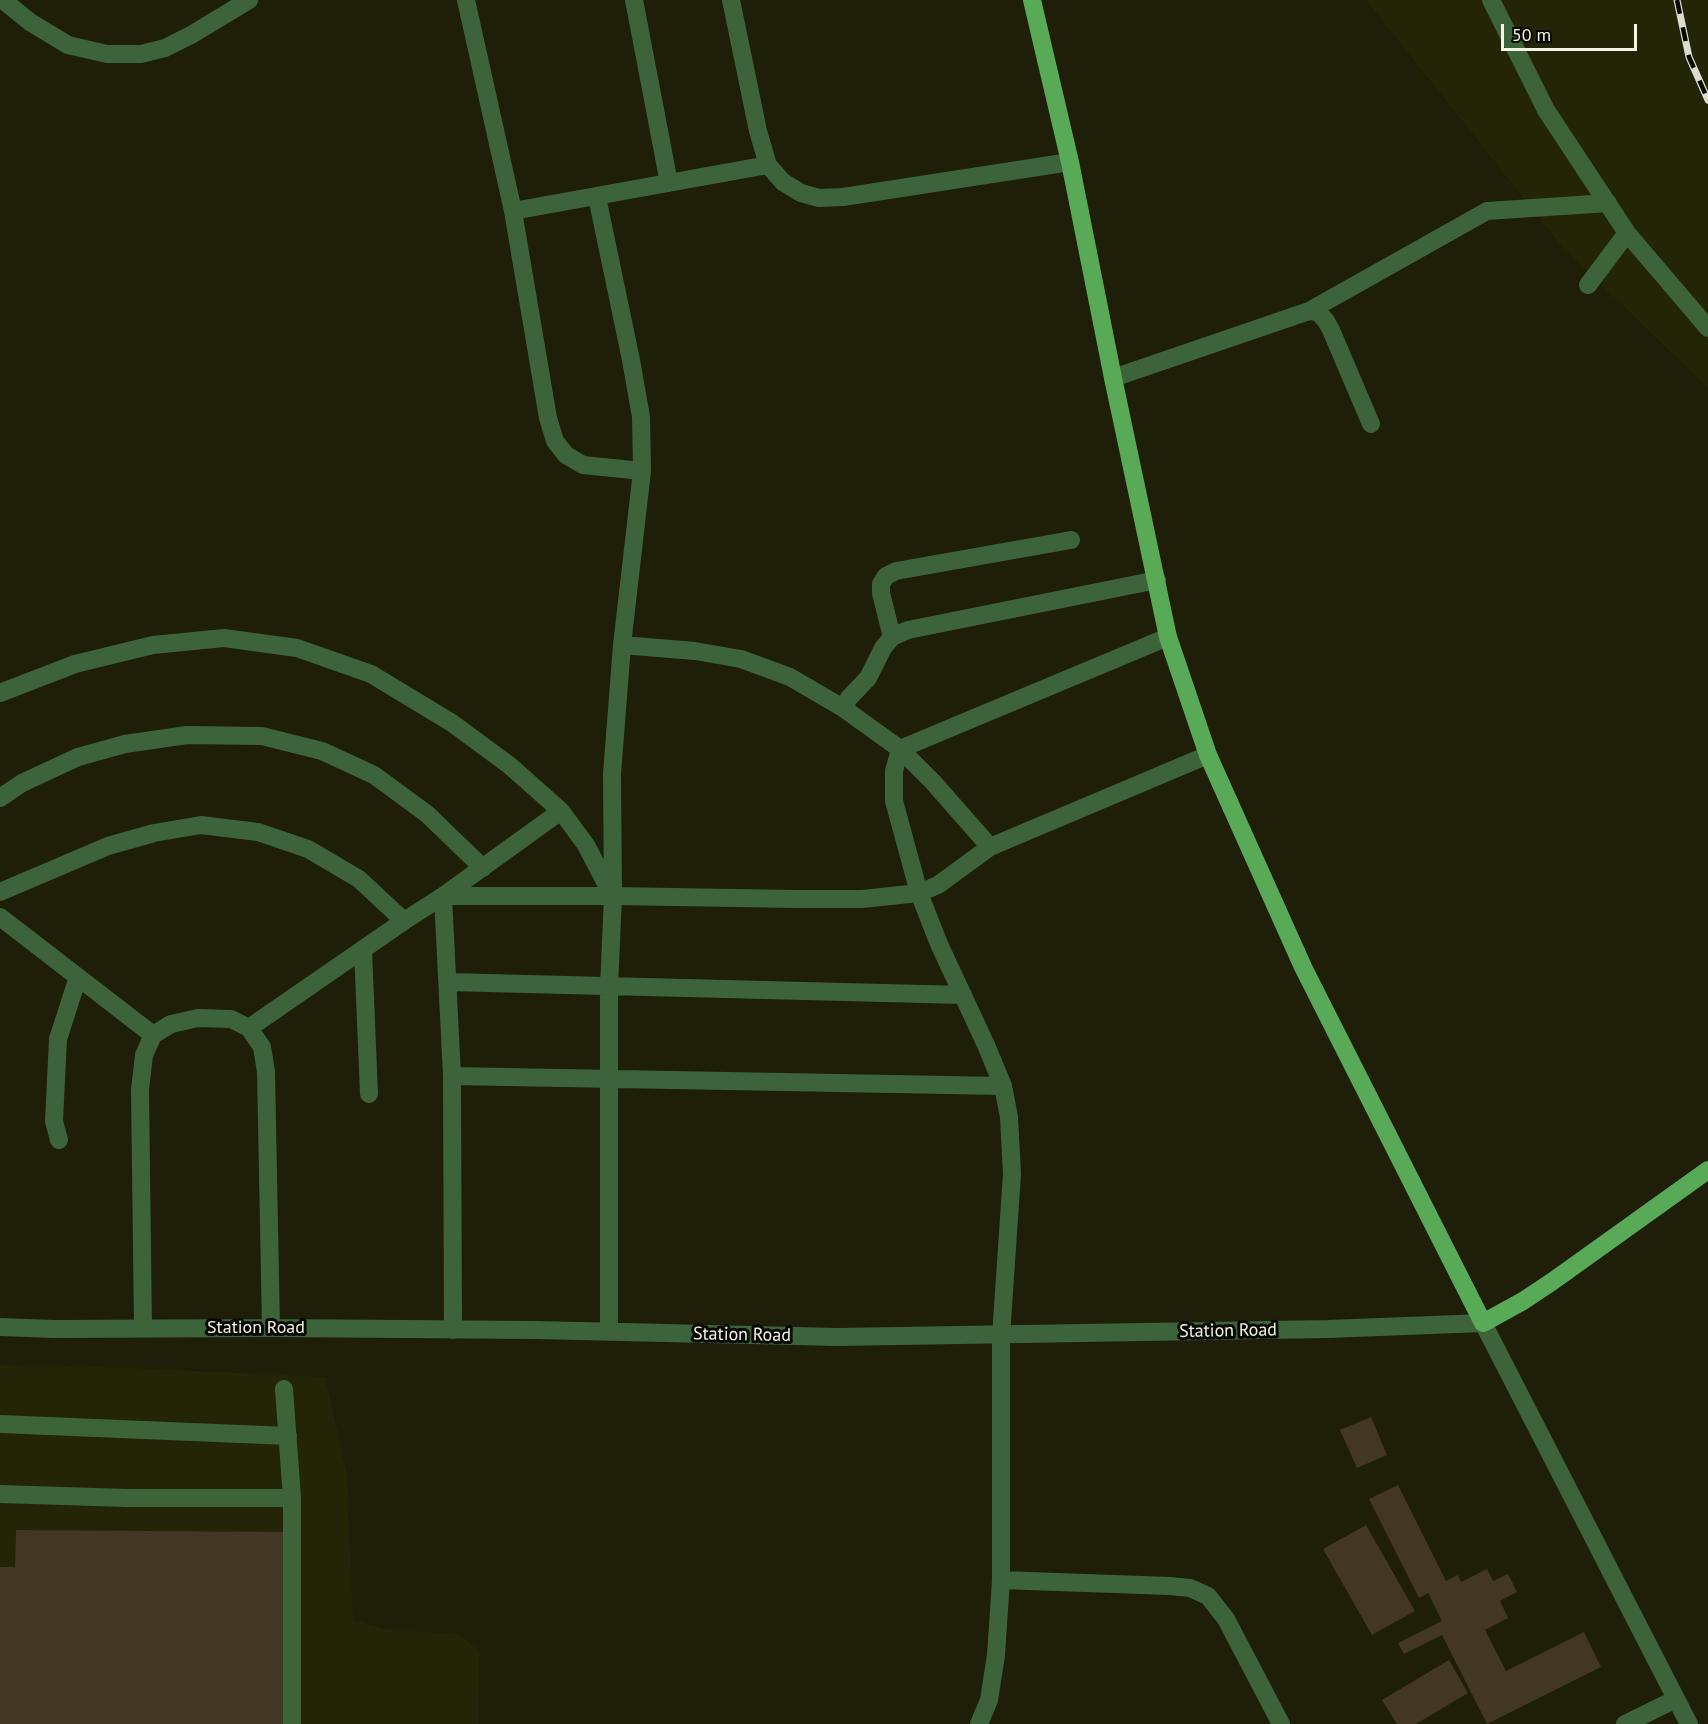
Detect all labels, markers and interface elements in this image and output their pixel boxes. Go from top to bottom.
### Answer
scale bar [1504,12,1640,50]
text: 50 m [1512,23,1551,46]
street label: Station Road [207,1317,305,1339]
street label: Station Road [1179,1319,1277,1343]
street label: Station Road [693,1323,791,1347]

